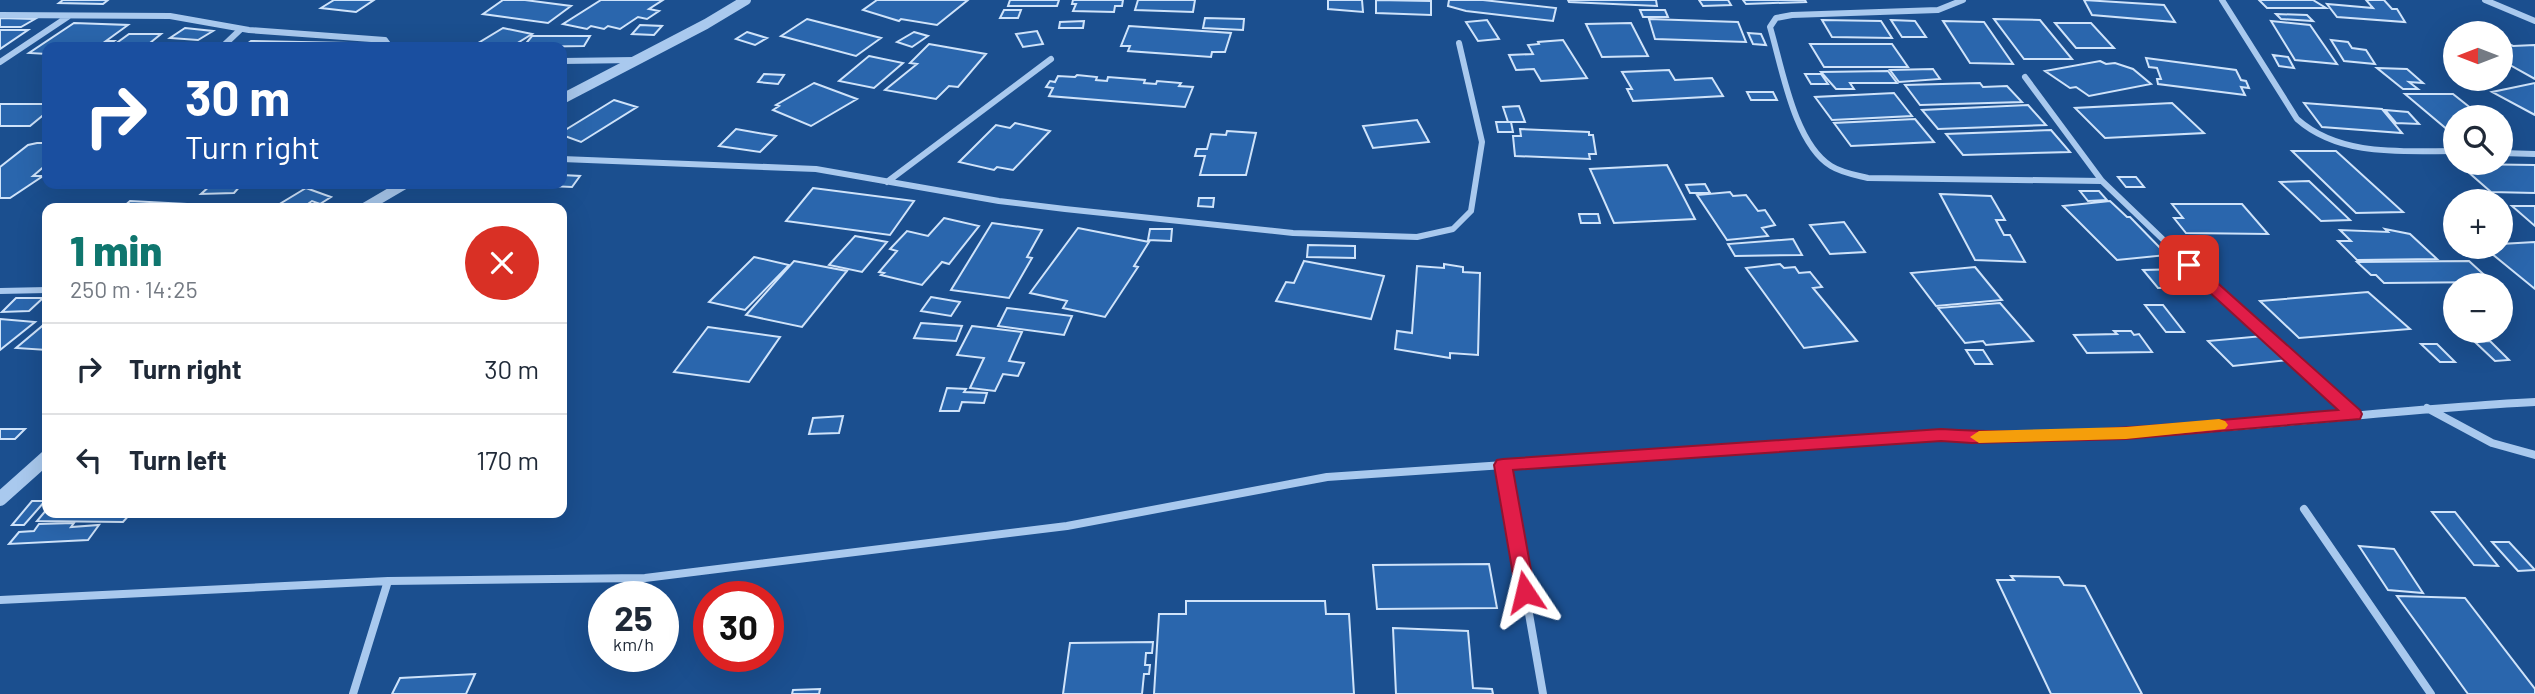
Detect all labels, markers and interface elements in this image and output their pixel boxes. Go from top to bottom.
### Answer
north arrow [2443,21,2513,91]
map controls [2443,21,2513,343]
text: 30 m [185,67,290,126]
icon: right [70,70,161,161]
button: search [2443,105,2513,175]
text: Turn right [185,127,320,165]
button: + [2443,189,2513,259]
text: 1 min [70,224,162,274]
button: close [465,226,539,300]
pin [2159,235,2219,295]
icon: arrive [2170,246,2208,284]
button: − [2443,273,2513,343]
text: 250 m · 14:25 [70,275,197,303]
icon: right [70,350,108,388]
text: Turn right [129,353,242,384]
text: 30 m [484,353,539,384]
icon: left [70,441,108,479]
text: Turn left [129,444,227,475]
text: 170 m [476,444,539,475]
position arrow [1488,555,1562,629]
speed limit sign: 30 [693,581,784,672]
text: 25 [614,596,653,638]
text: km/h [613,633,654,655]

